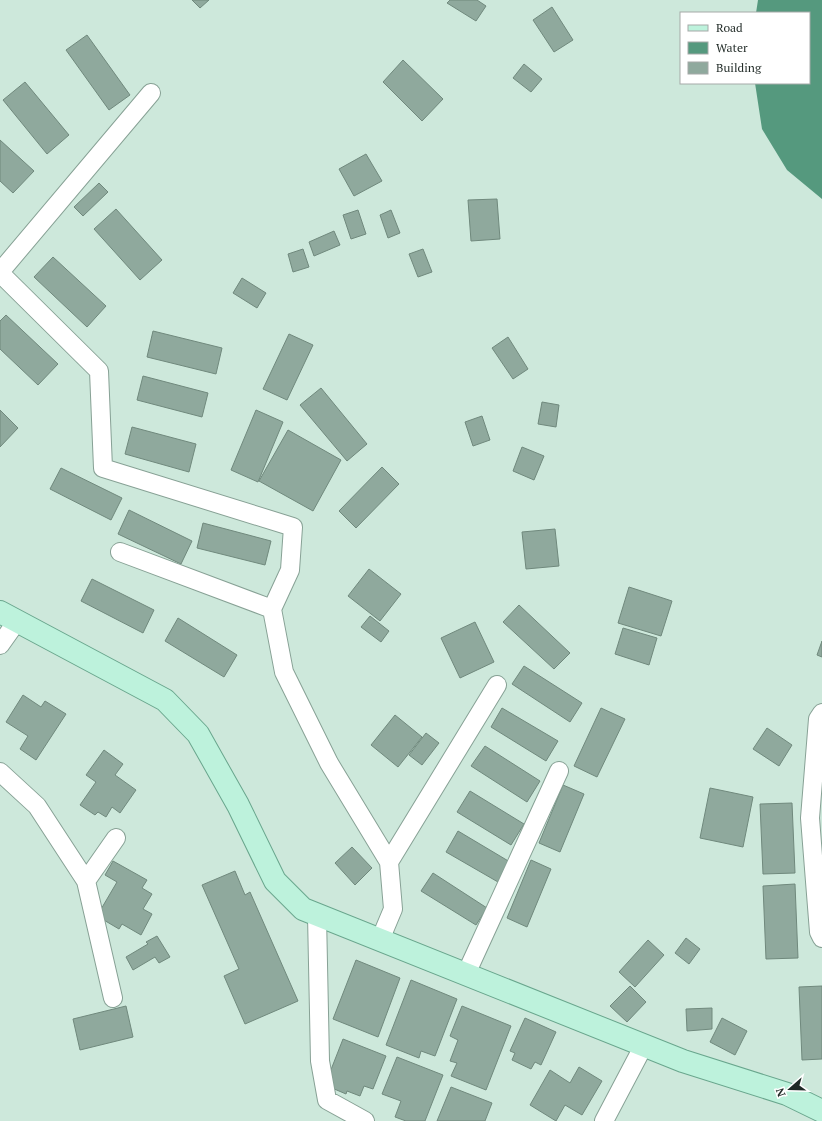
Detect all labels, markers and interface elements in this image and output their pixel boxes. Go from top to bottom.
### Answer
legend [680,12,810,84]
text: Road [716,20,743,35]
text: Water [716,40,748,55]
text: Building [716,60,762,75]
north arrow [770,1069,810,1109]
text: N [772,1085,789,1099]

